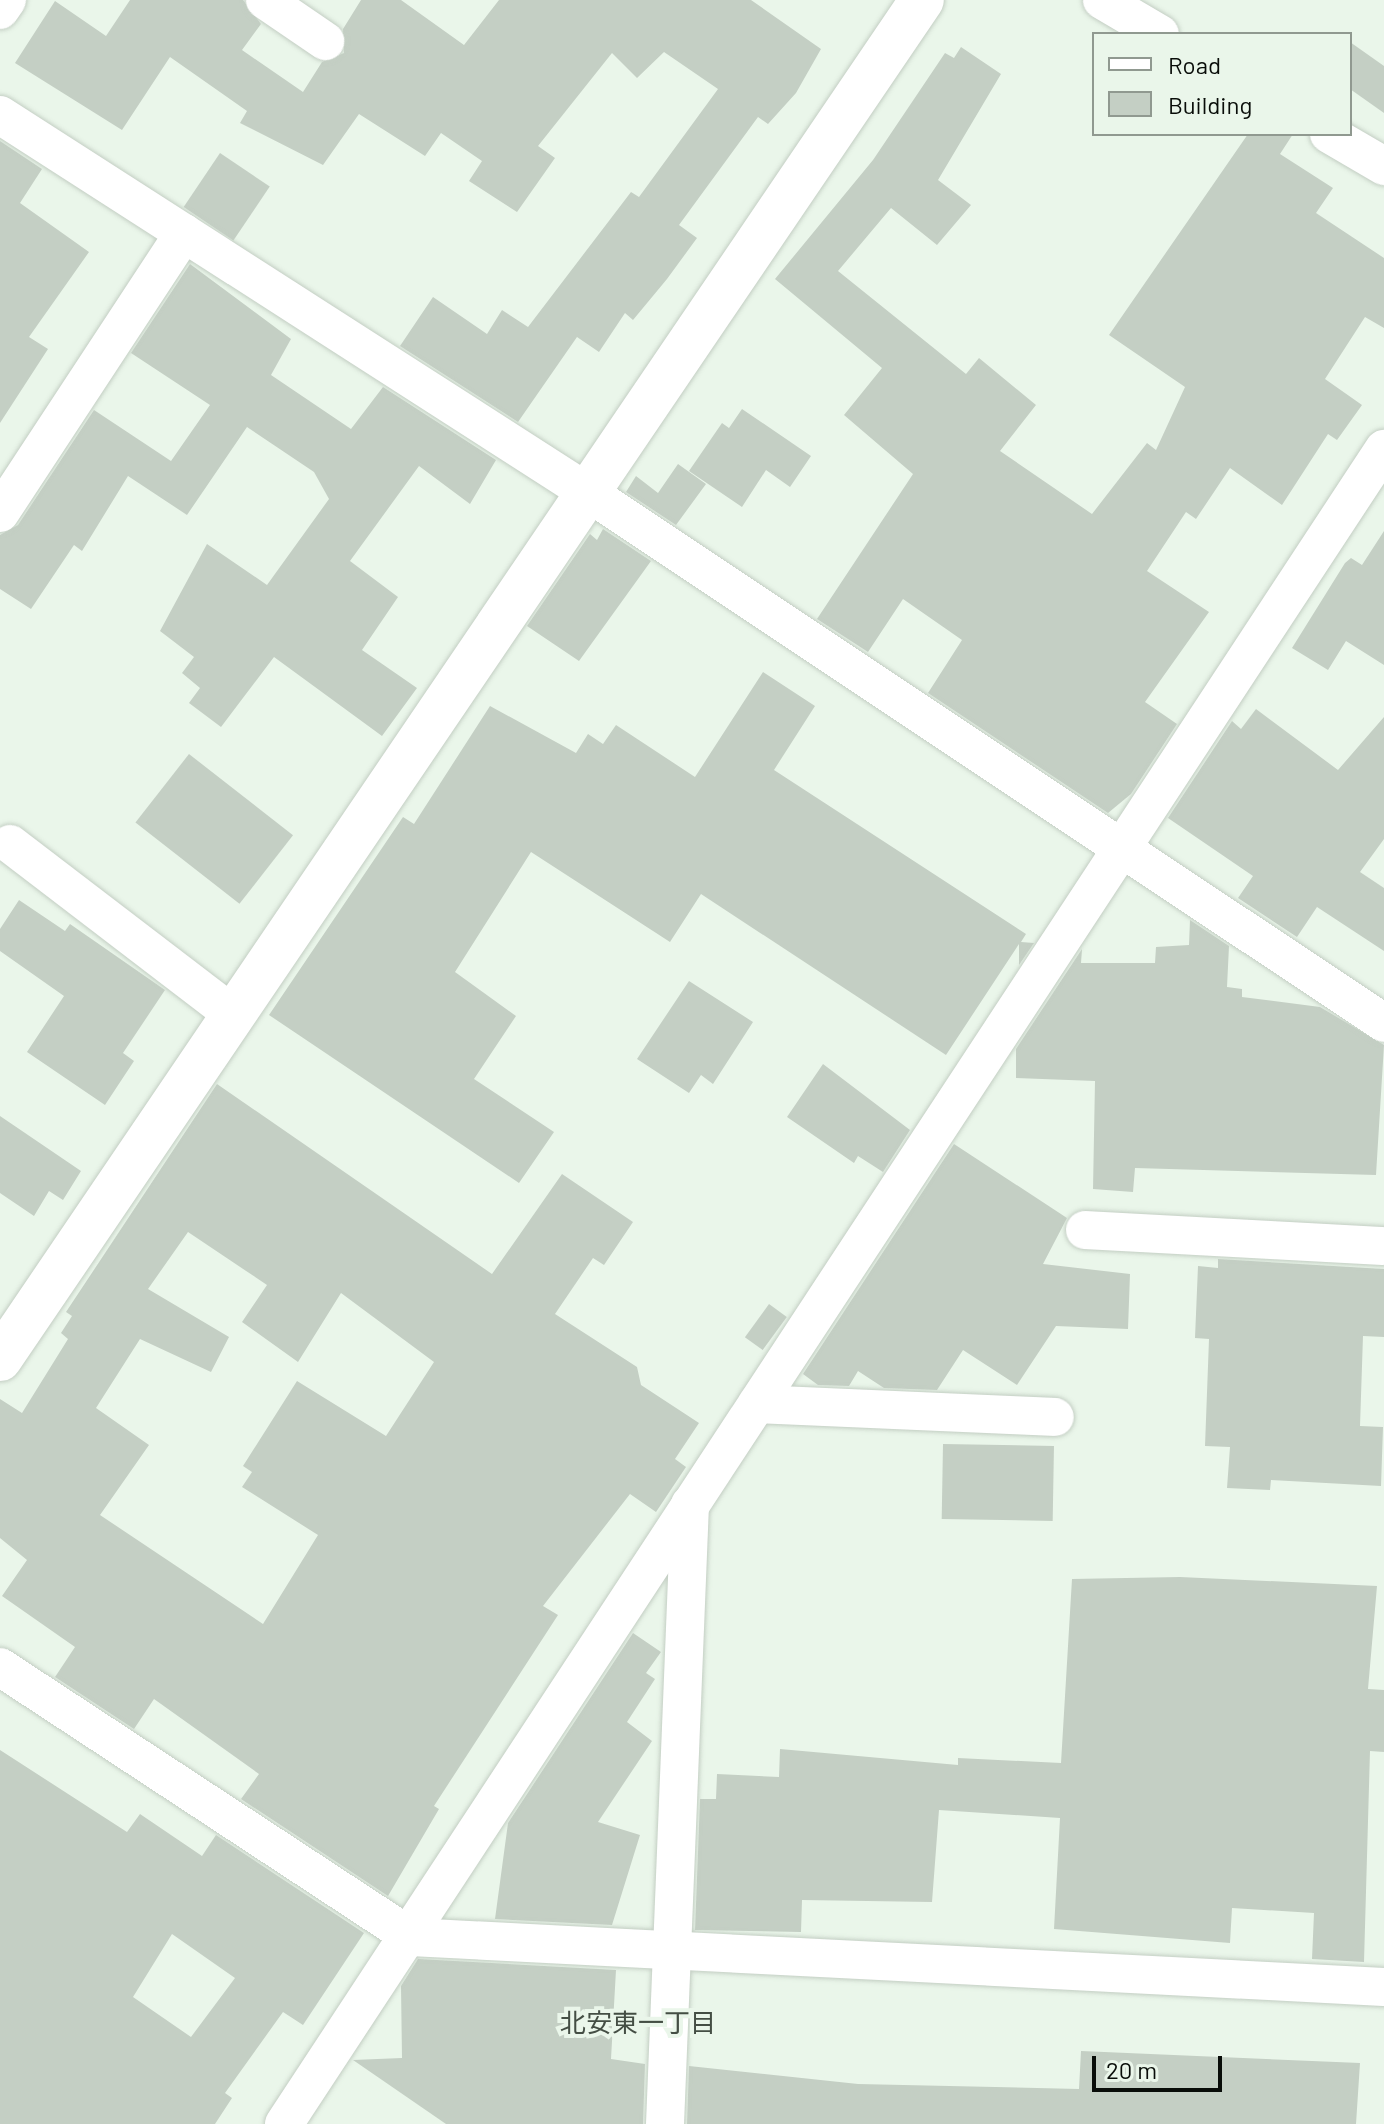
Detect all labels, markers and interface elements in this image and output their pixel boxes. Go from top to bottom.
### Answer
legend [1092,32,1352,136]
text: Road [1168,50,1221,79]
text: Building [1168,90,1252,119]
district label: 北安東一丁目 [560,2006,716,2038]
scale bar [1096,2040,1226,2090]
text: 20 m [1106,2055,1157,2084]

